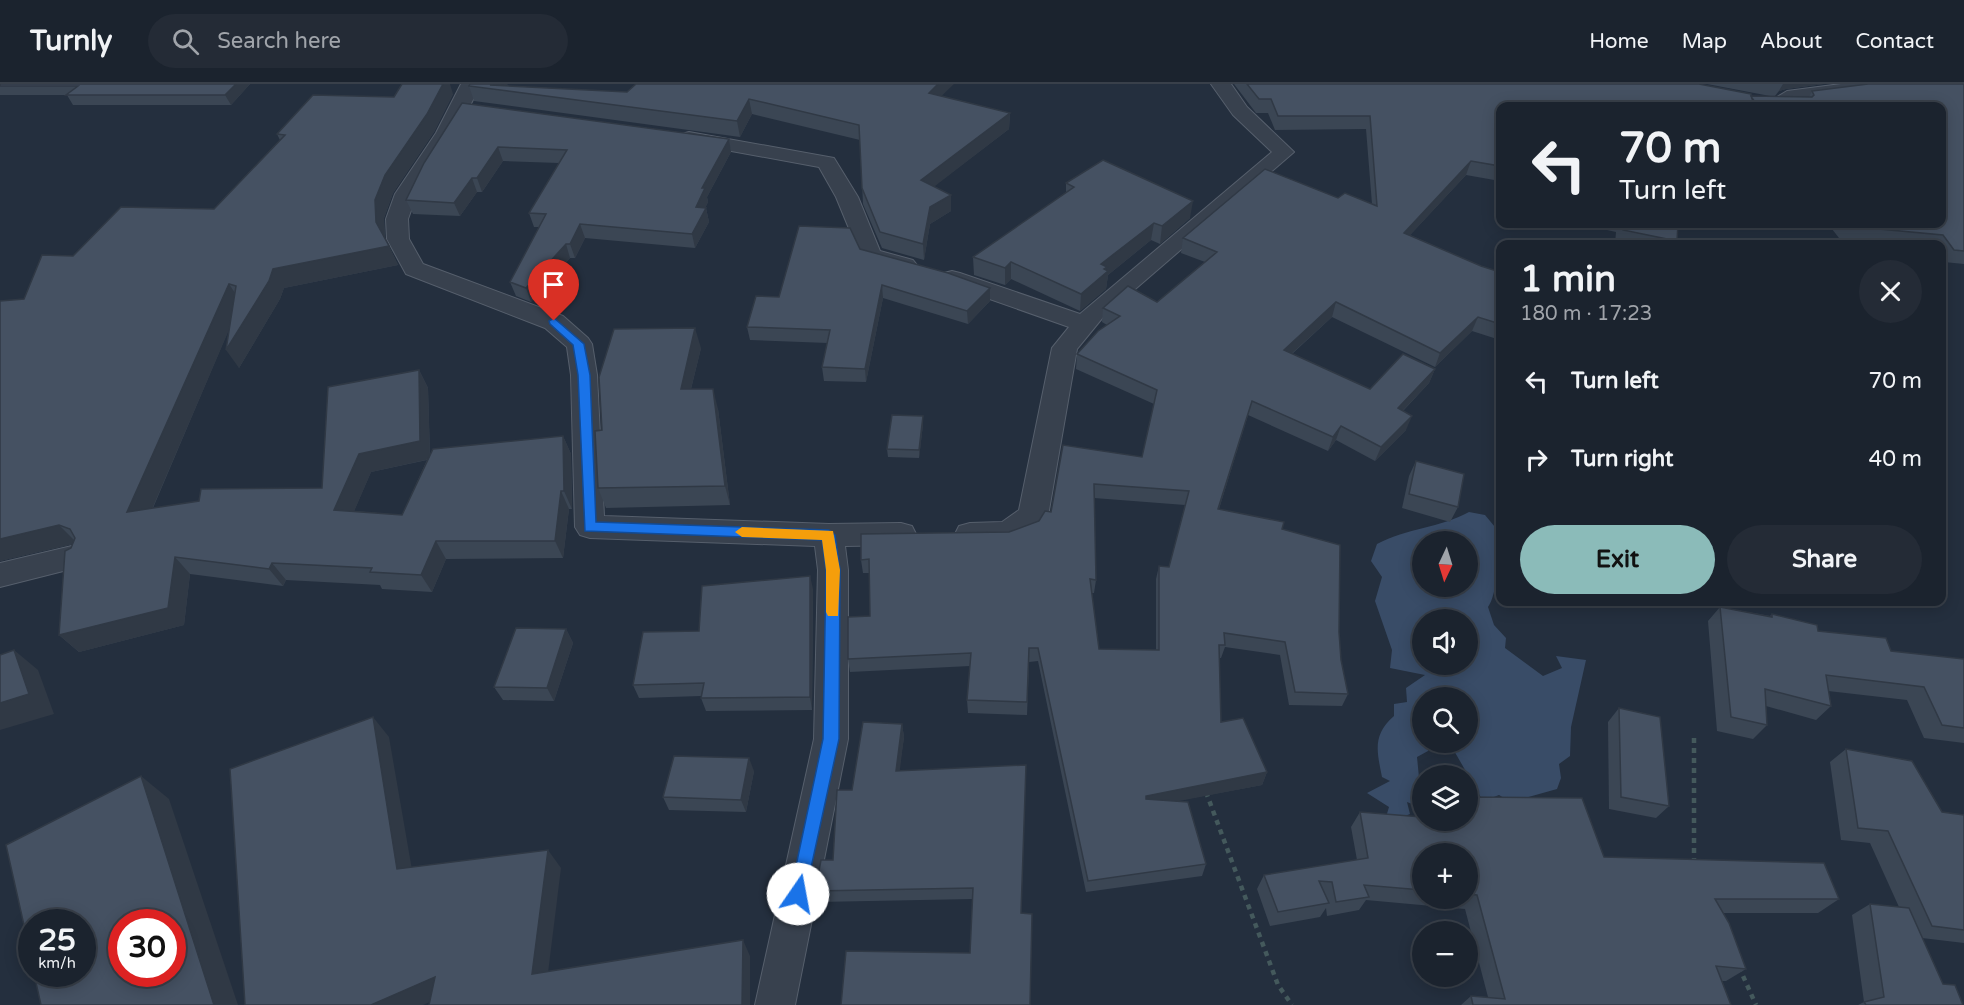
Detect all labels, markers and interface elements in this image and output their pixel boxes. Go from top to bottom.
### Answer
search box [148,14,568,68]
text: Turnly [30,24,112,58]
icon: search [169,25,202,58]
text: Search here [217,28,341,54]
text: Home [1589,29,1649,54]
text: Map [1682,29,1727,54]
text: About [1760,29,1822,54]
text: Contact [1855,29,1934,54]
text: 70 m [1619,123,1721,174]
icon: left [1520,126,1598,204]
text: Turn left [1619,174,1726,207]
text: 1 min [1520,258,1616,301]
pin [528,259,579,321]
button: close [1859,260,1922,323]
icon: arrive [537,268,570,301]
text: 180 m · 17:23 [1520,302,1652,326]
icon: left [1520,365,1553,398]
text: Turn left [1571,368,1659,394]
text: 70 m [1868,368,1922,394]
icon: right [1520,443,1553,476]
text: Turn right [1571,446,1673,472]
text: 40 m [1868,446,1922,472]
button: Exit [1520,525,1715,594]
button: Share [1727,525,1922,594]
north arrow [1412,531,1478,597]
map controls [1412,531,1478,987]
button: sound [1412,609,1478,675]
button: search [1412,687,1478,753]
button: layers [1412,765,1478,831]
button: + [1412,843,1478,909]
position arrow [766,862,830,926]
speed limit sign: 30 [108,909,186,987]
button: − [1412,921,1478,987]
text: 25 [38,922,76,959]
text: km/h [38,954,76,972]

